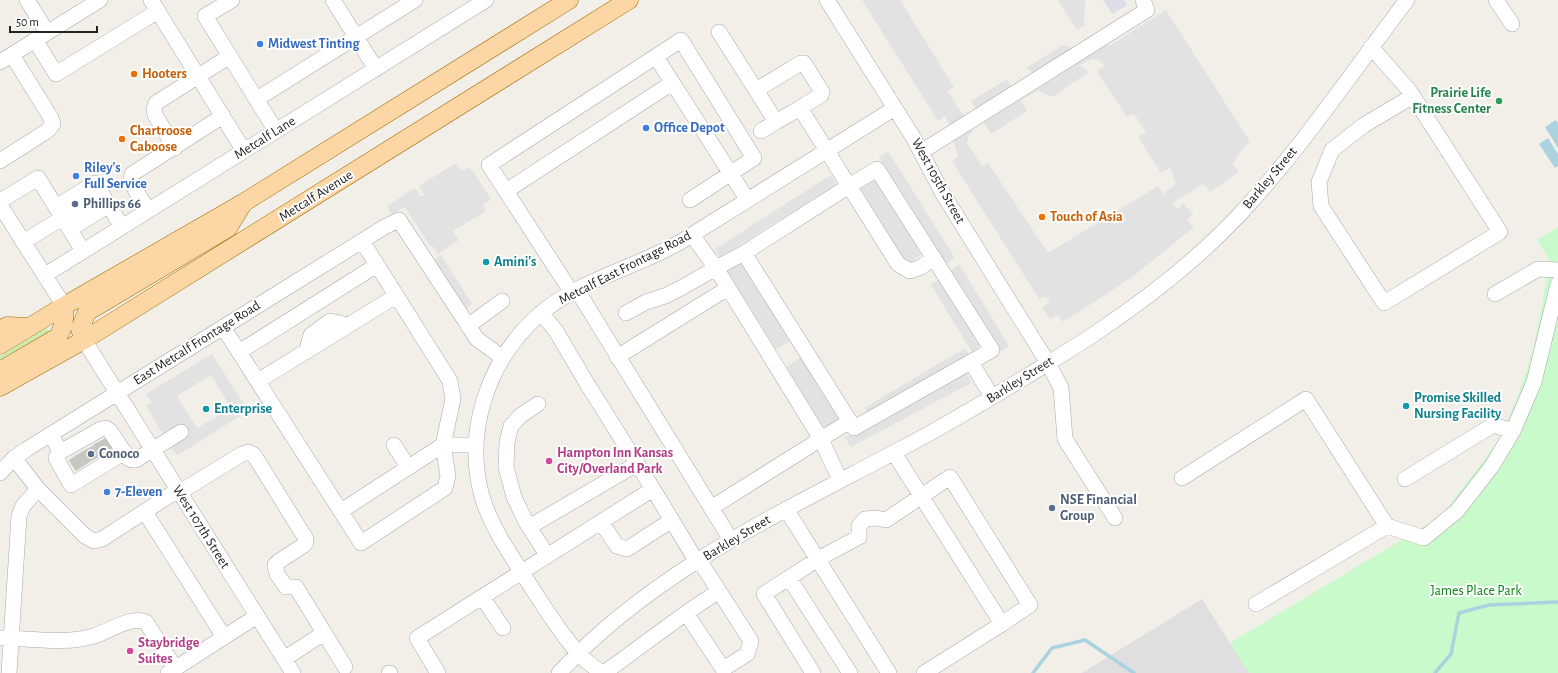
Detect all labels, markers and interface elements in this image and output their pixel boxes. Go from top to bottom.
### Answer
scale bar [10,8,97,34]
text: 50 m [16,16,39,28]
place label: Midwest Tinting [268,37,361,51]
marker: Midwest Tinting [255,39,265,49]
place label: Hooters [142,67,187,81]
marker: Hooters [129,69,139,79]
place label: Prairie Life Fitness Center [1412,86,1491,116]
marker: Prairie Life Fitness Center [1494,96,1504,106]
street label: Metcalf Lane [232,114,298,162]
place label: Office Depot [654,121,725,135]
marker: Office Depot [641,123,651,133]
place label: Chartroose Caboose [130,124,192,154]
marker: Chartroose Caboose [117,134,127,144]
street label: West 105th Street [909,136,967,227]
street label: Barkley Street [1240,144,1300,212]
place label: Riley's Full Service [84,161,147,191]
street label: Metcalf Avenue [277,168,355,224]
marker: Riley's Full Service [71,171,81,181]
place label: Phillips 66 [83,197,141,211]
marker: Phillips 66 [70,199,80,209]
place label: Touch of Asia [1050,210,1123,224]
marker: Touch of Asia [1037,212,1047,222]
street label: Metcalf East Frontage Road [557,229,693,307]
place label: Amini's [494,255,536,269]
marker: Amini's [481,257,491,267]
street label: East Metcalf Frontage Road [131,298,263,388]
street label: Barkley Street [984,354,1056,406]
place label: Promise Skilled Nursing Facility [1414,391,1502,421]
marker: Promise Skilled Nursing Facility [1401,401,1411,411]
place label: Enterprise [214,402,273,416]
marker: Enterprise [201,404,211,414]
place label: Hampton Inn Kansas City/Overland Park [557,446,673,476]
place label: Conoco [99,447,140,461]
marker: Conoco [86,449,96,459]
marker: Hampton Inn Kansas City/Overland Park [544,456,554,466]
street label: West 107th Street [170,483,232,572]
place label: 7-Eleven [115,485,163,499]
marker: 7-Eleven [102,487,112,497]
place label: NSE Financial Group [1060,493,1137,523]
marker: NSE Financial Group [1047,503,1057,513]
street label: Barkley Street [701,512,774,564]
park label: James Place Park [1430,584,1522,598]
place label: Staybridge Suites [138,636,200,666]
marker: Staybridge Suites [125,646,135,656]

